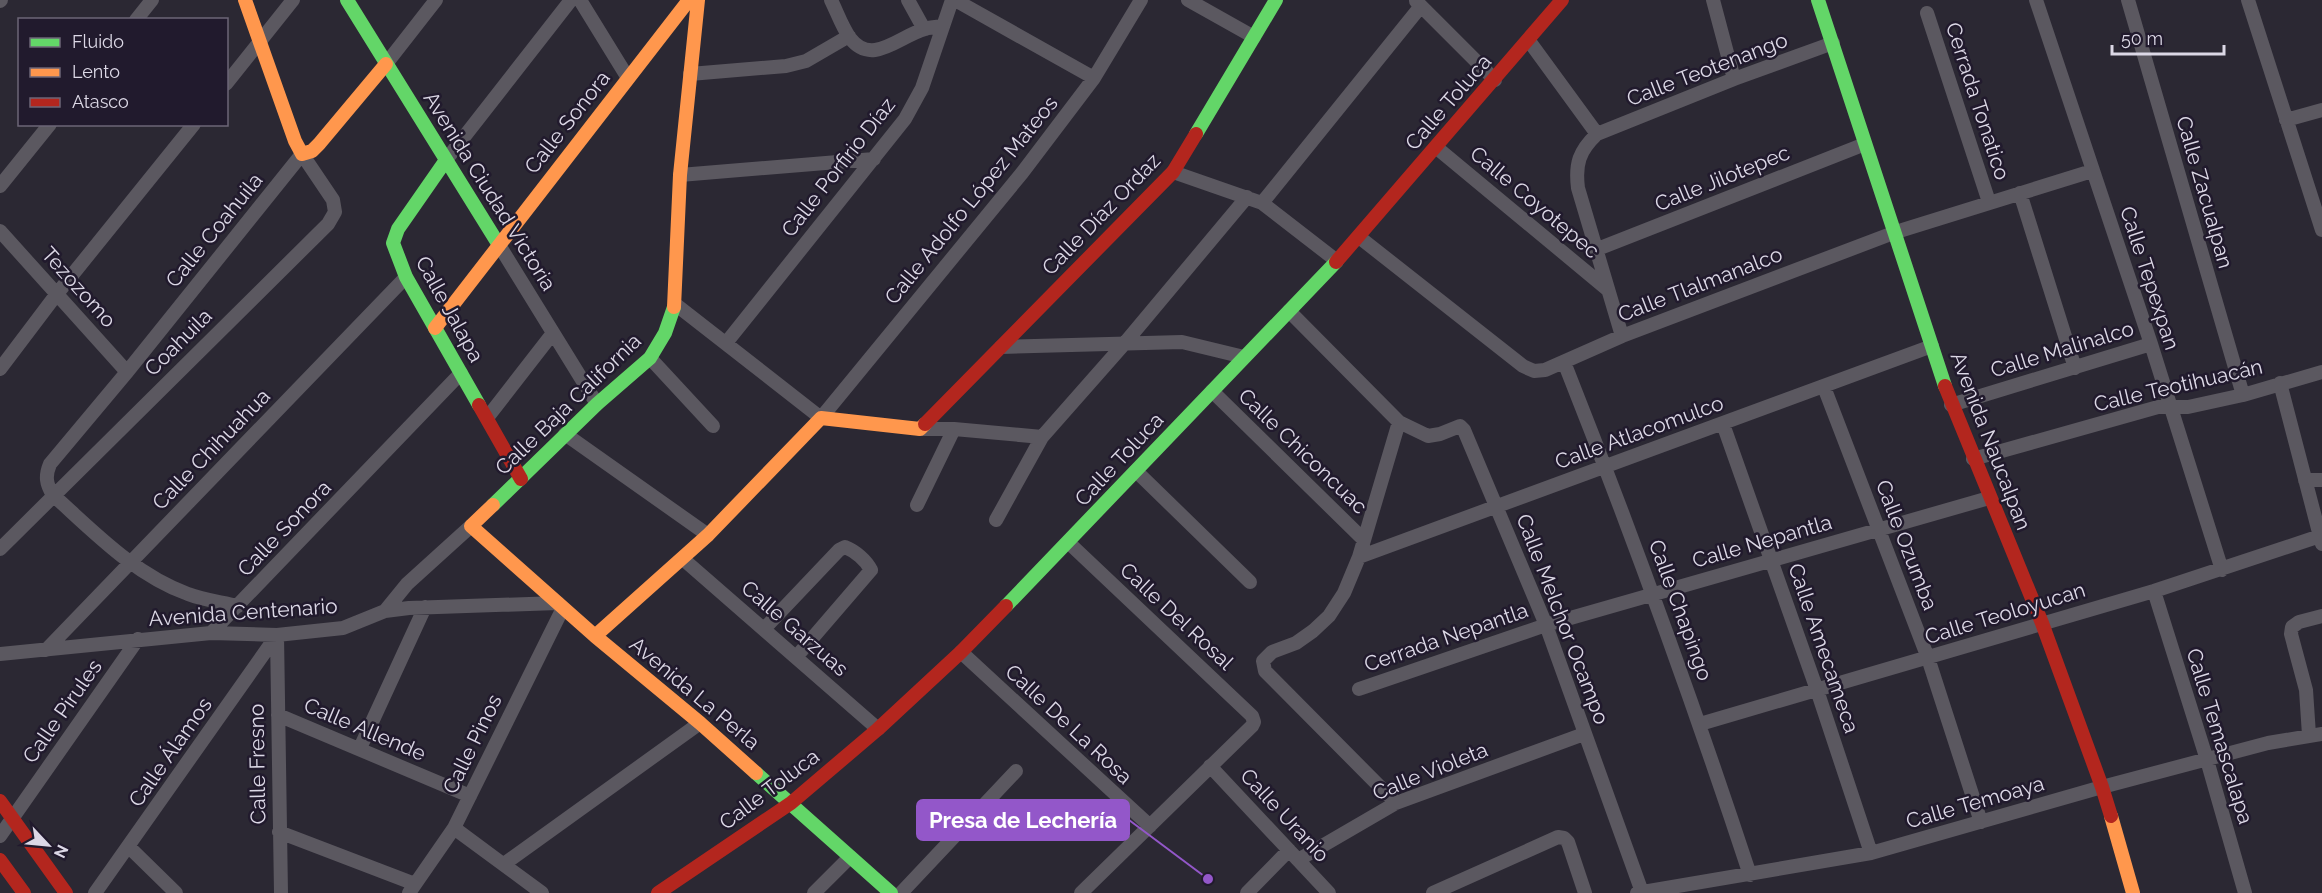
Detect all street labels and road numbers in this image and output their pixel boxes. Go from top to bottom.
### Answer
street label: Cerrada Tonatico [1941,19,2015,183]
street label: Calle Teotenango [1623,27,1791,111]
street label: Calle Toluca [1400,49,1496,155]
street label: Calle Sonora [519,66,615,178]
street label: Avenida Ciudad Victoria [418,87,562,295]
street label: Calle Adolfo López Mateos [879,91,1063,309]
street label: Calle Porfirio Díaz [776,93,900,241]
street label: Calle Zacualpan [2171,113,2239,271]
street label: Calle Jilotepec [1651,140,1793,216]
street label: Calle Coyotepec [1465,141,1605,263]
street label: Calle Díaz Ordaz [1037,148,1165,280]
street label: Calle Coahuila [160,168,268,292]
street label: Calle Tepexpan [2115,203,2185,353]
street label: Calle Tlalmanalco [1614,241,1786,327]
street label: Tezozomo [36,242,122,332]
street label: Calle Jalapa [411,252,489,366]
street label: Coahuila [139,303,217,381]
street label: Calle Malinalco [1987,315,2137,383]
street label: Calle Baja California [490,328,646,480]
street label: Avenida Naucalpan [1946,348,2036,534]
street label: Calle Teotihuacán [2091,353,2265,417]
street label: Calle Chihuahua [147,383,275,515]
street label: Calle Chiconcuac [1233,383,1373,519]
street label: Calle Atlacomulco [1551,390,1727,474]
street label: Calle Toluca [1069,407,1169,511]
street label: Calle Sonora [232,475,336,581]
street label: Calle Ozumba [1871,476,1943,614]
street label: Calle Nepantla [1689,509,1835,573]
street label: Calle Melchor Ocampo [1511,510,1615,728]
street label: Calle Chapingo [1644,536,1718,684]
street label: Calle Del Rosal [1115,557,1239,675]
street label: Calle Amecameca [1783,560,1865,736]
street label: Calle Garzuas [737,575,853,681]
street label: Calle Teoloyucan [1922,577,2088,649]
street label: Avenida Centenario [148,593,338,631]
street label: Cerrada Nepantla [1361,597,1531,677]
street label: Avenida La Perla [625,631,765,755]
street label: Calle Temascalapa [2181,645,2259,827]
street label: Calle Pirules [17,654,107,768]
street label: Calle De La Rosa [1000,659,1138,789]
street label: Calle Pinos [437,690,507,798]
street label: Calle Allende [300,692,430,766]
street label: Calle Álamos [123,693,217,811]
street label: Calle Fresno [243,703,271,825]
street label: Calle Violeta [1369,737,1491,805]
street label: Calle Toluca [714,743,824,835]
street label: Calle Uranio [1235,763,1335,867]
street label: Calle Temoaya [1903,770,2047,834]

